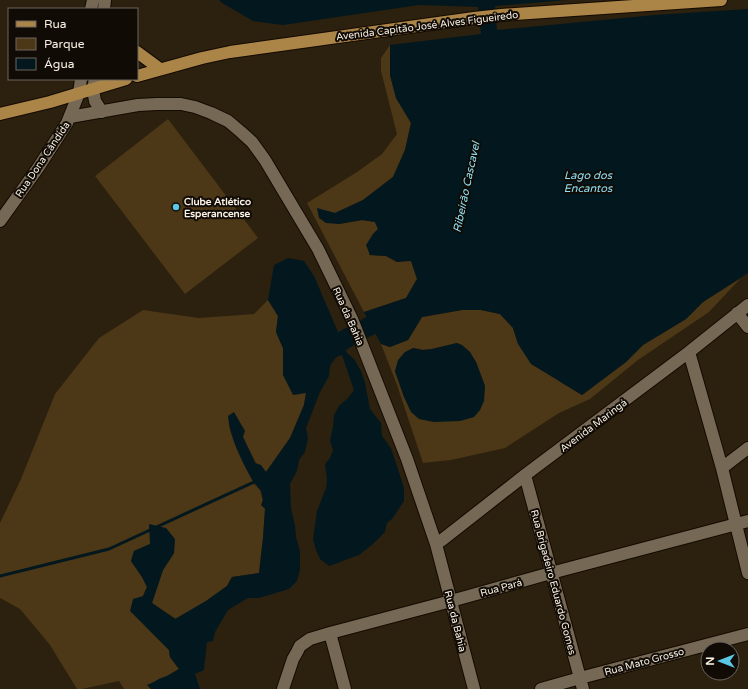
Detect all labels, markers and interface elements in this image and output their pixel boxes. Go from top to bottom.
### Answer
legend [8,8,138,80]
street label: Avenida Capitão José Alves Figueiredo [335,9,519,43]
text: Rua [44,17,67,31]
text: Parque [44,37,85,51]
text: Água [44,57,74,71]
street label: Rua Dona Cândida [13,120,73,200]
water label: Ribeirão Cascavel [451,139,483,234]
water label: Lago dos Encantos [564,169,613,195]
place label: Clube Atlético Esperancense [184,196,251,220]
marker: Clube Atlético Esperancense [171,202,181,212]
street label: Rua da Bahia [330,285,366,347]
street label: Avenida Maringá [558,397,629,455]
street label: Rua Brigadeiro Eduardo Gomes [528,508,578,656]
street label: Rua Pará [479,577,524,599]
street label: Rua da Bahia [442,589,468,653]
north arrow [700,641,740,681]
street label: Rua Mato Grosso [603,646,685,678]
text: N [704,657,717,665]

